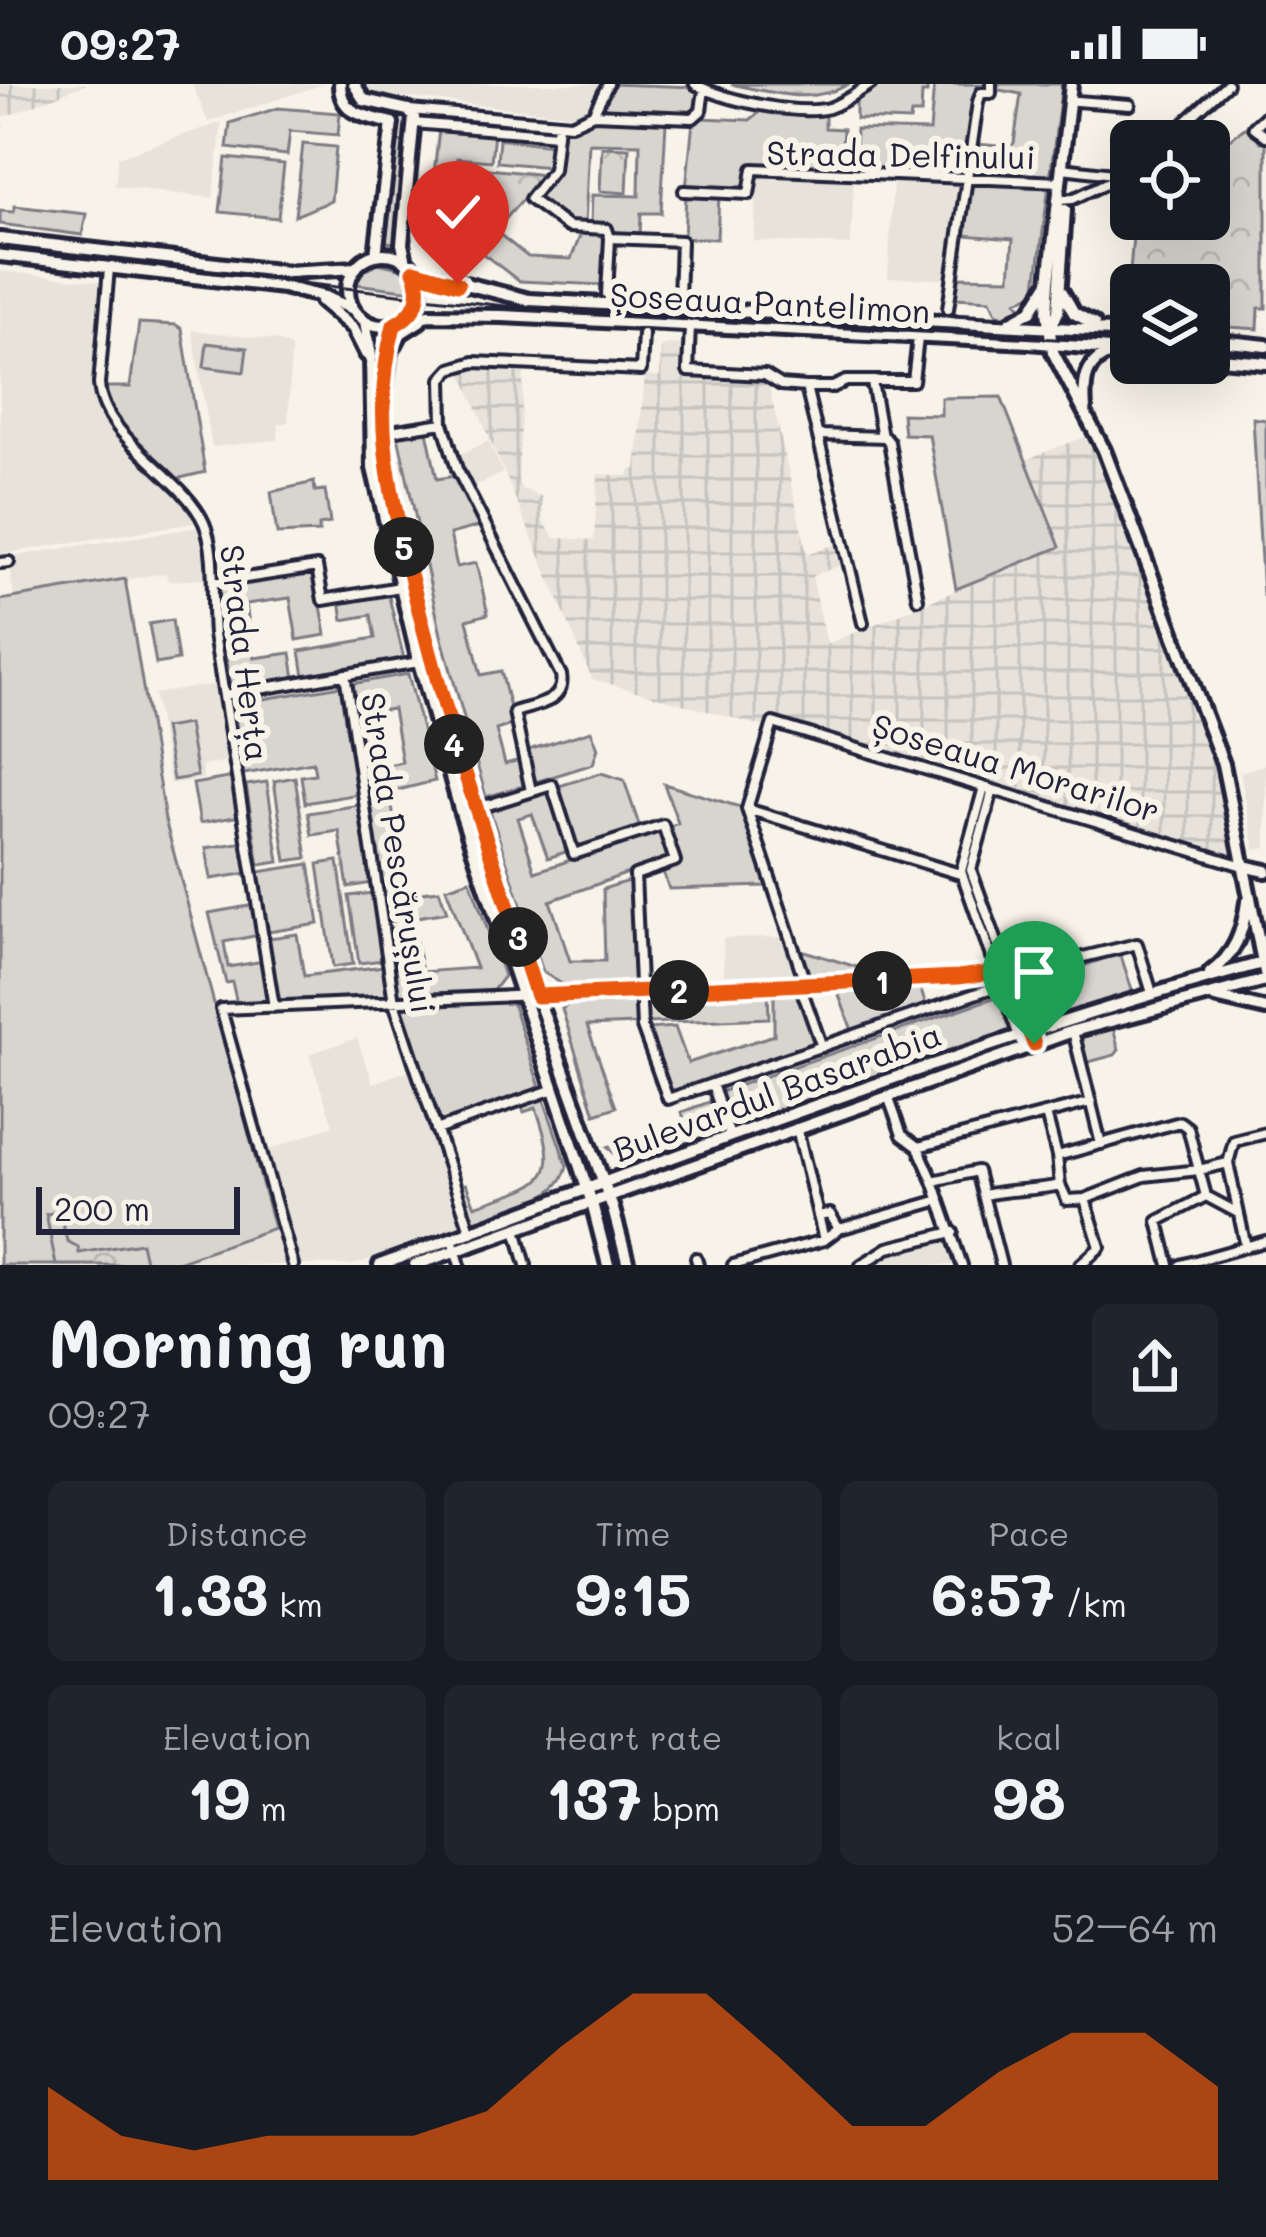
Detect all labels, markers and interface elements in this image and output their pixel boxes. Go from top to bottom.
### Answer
text: 09:27 [60,13,180,71]
map controls [1110,120,1230,384]
button: locate [1110,120,1230,240]
street label: Strada Delfinului [766,130,1036,177]
pin [407,161,509,284]
icon: check [425,179,491,245]
button: layers [1110,264,1230,384]
street label: Șoseaua Pantelimon [609,272,931,332]
pin: 5 [374,517,434,577]
text: 5 [394,525,414,568]
street label: Strada Herța [211,542,281,764]
street label: Strada Pescărușului [352,689,446,1016]
street label: Șoseaua Morarilor [867,702,1165,832]
pin: 4 [424,714,484,774]
text: 4 [444,722,464,765]
pin: 3 [488,907,548,967]
text: 3 [508,915,528,958]
pin [983,921,1085,1044]
icon: arrive [1001,939,1067,1005]
pin: 1 [852,951,912,1011]
text: 1 [875,959,889,1002]
pin: 2 [649,960,709,1020]
text: 2 [670,968,688,1011]
street label: Bulevardul Basarabia [607,1011,946,1170]
scale bar [36,1181,240,1234]
text: 200 m [54,1186,150,1229]
text: Morning run [48,1299,447,1385]
button: share [1092,1304,1218,1430]
text: 09:27 [48,1387,151,1438]
text: Distance [166,1511,308,1554]
text: Time [595,1511,671,1554]
text: Pace [989,1511,1069,1554]
text: 1.33 [151,1554,268,1632]
text: 9:15 [575,1554,691,1632]
text: 6:57 [931,1554,1055,1632]
text: km [268,1582,323,1625]
text: /km [1055,1582,1127,1625]
text: Elevation [163,1715,311,1758]
text: Heart rate [544,1715,722,1758]
text: kcal [996,1715,1062,1758]
text: 19 [187,1758,250,1836]
text: 137 [546,1758,642,1836]
text: 98 [992,1758,1066,1836]
text: m [250,1786,287,1829]
text: bpm [642,1786,720,1829]
text: Elevation [48,1901,223,1952]
text: 52–64 m [1052,1901,1218,1952]

